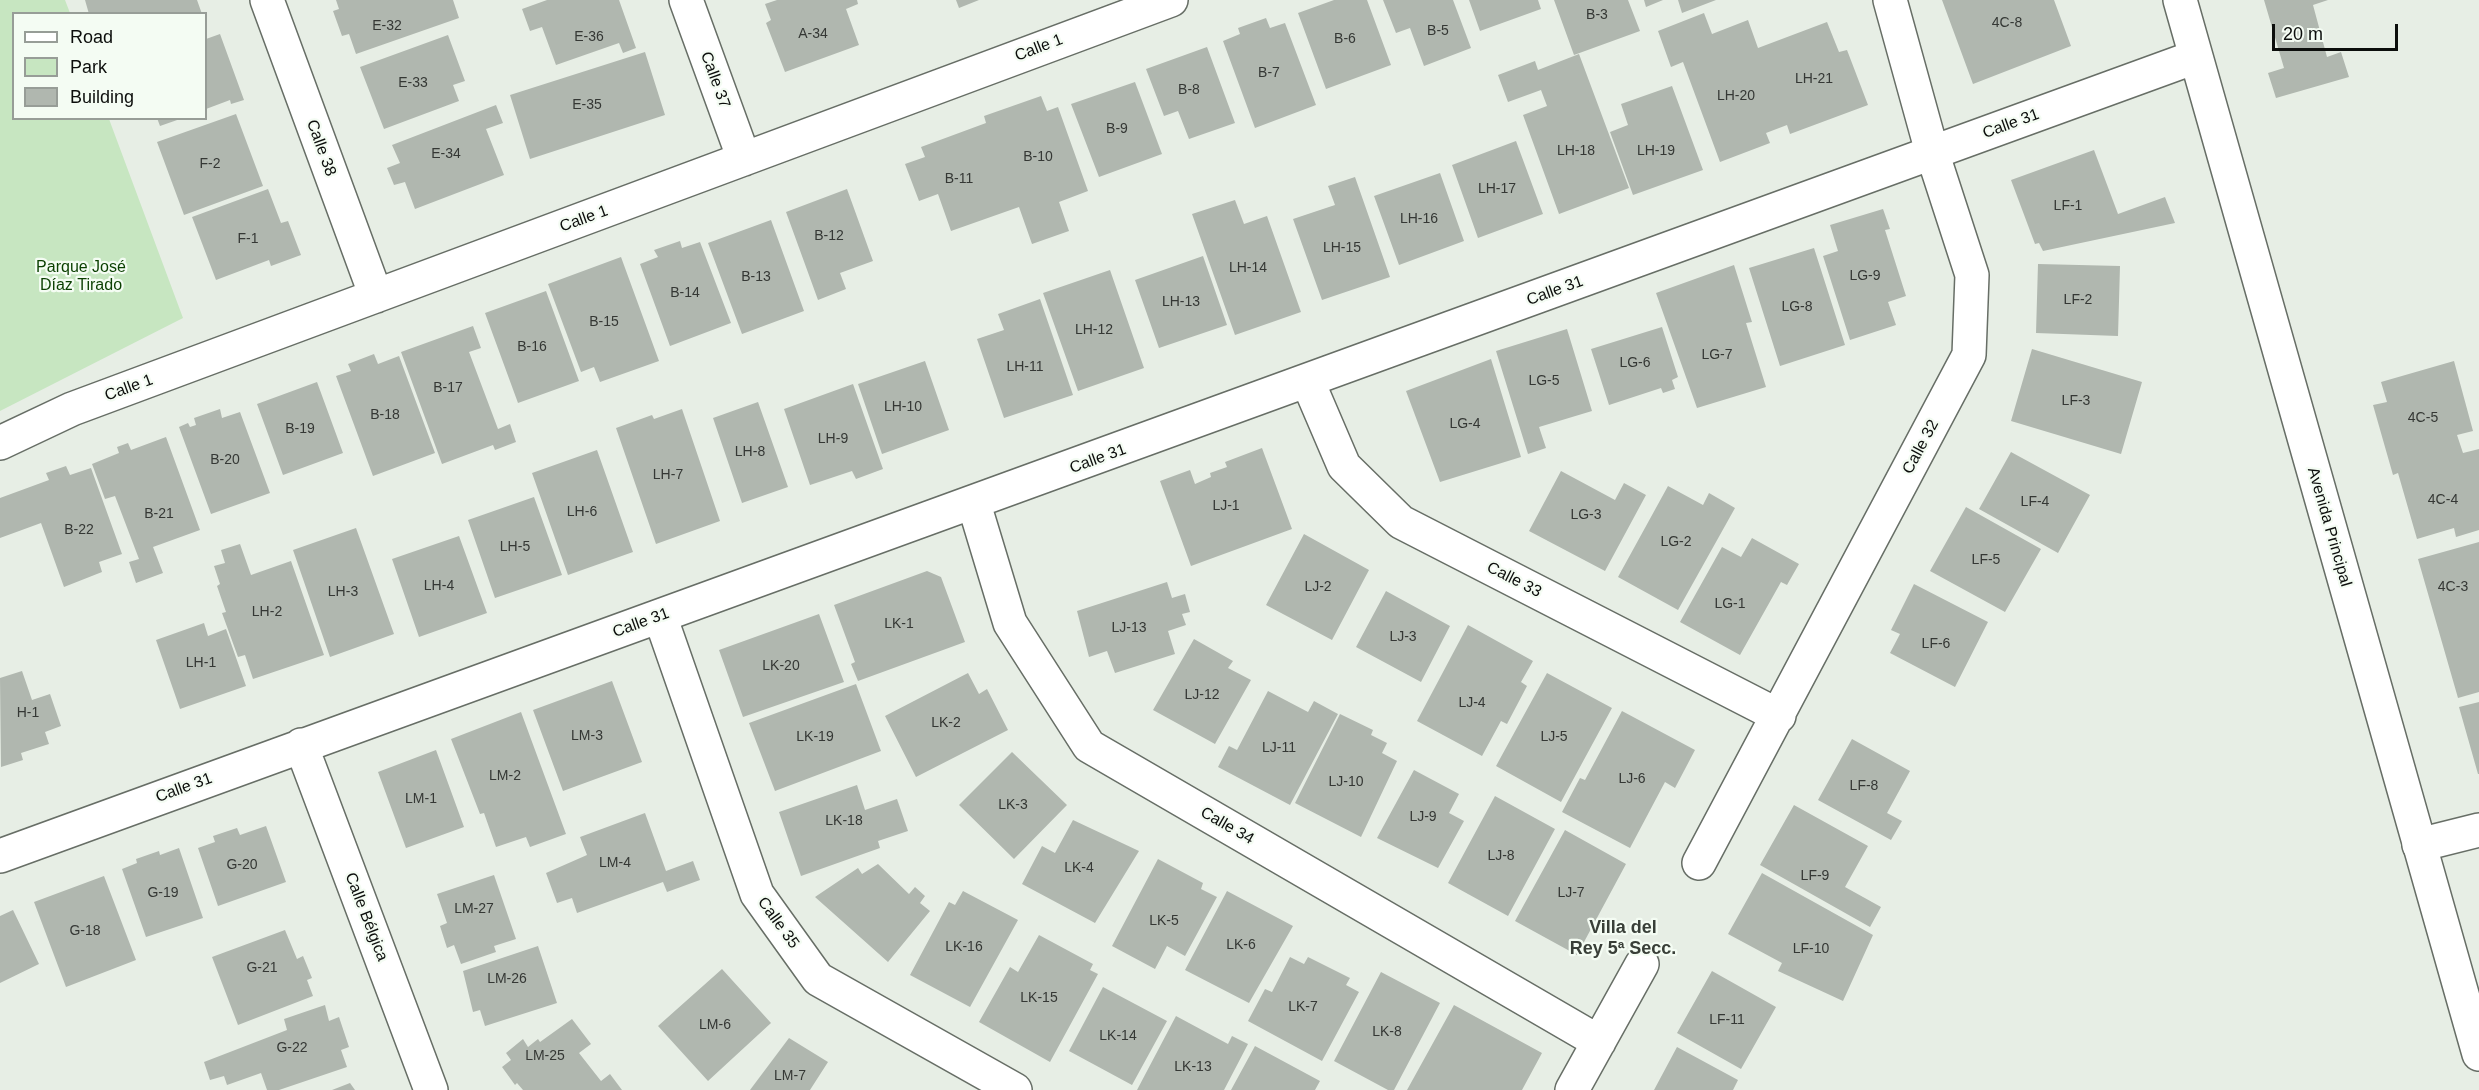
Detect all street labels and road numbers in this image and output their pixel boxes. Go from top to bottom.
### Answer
street label: Calle 1 [1012,30,1066,66]
street label: Calle 37 [696,49,734,111]
street label: Calle 31 [1980,105,2042,143]
street label: Calle 38 [302,117,340,179]
street label: Calle 1 [557,201,611,237]
street label: Calle 31 [1524,272,1586,310]
street label: Calle 1 [102,370,156,406]
street label: Calle 32 [1899,417,1943,477]
street label: Calle 31 [1067,440,1129,478]
street label: Avenida Principal [2303,465,2355,589]
street label: Calle 33 [1483,558,1545,602]
street label: Calle 31 [610,604,672,642]
street label: Calle 31 [153,769,215,807]
street label: Calle 34 [1197,803,1257,849]
street label: Calle Bélgica [340,870,392,964]
street label: Calle 35 [753,894,803,952]

